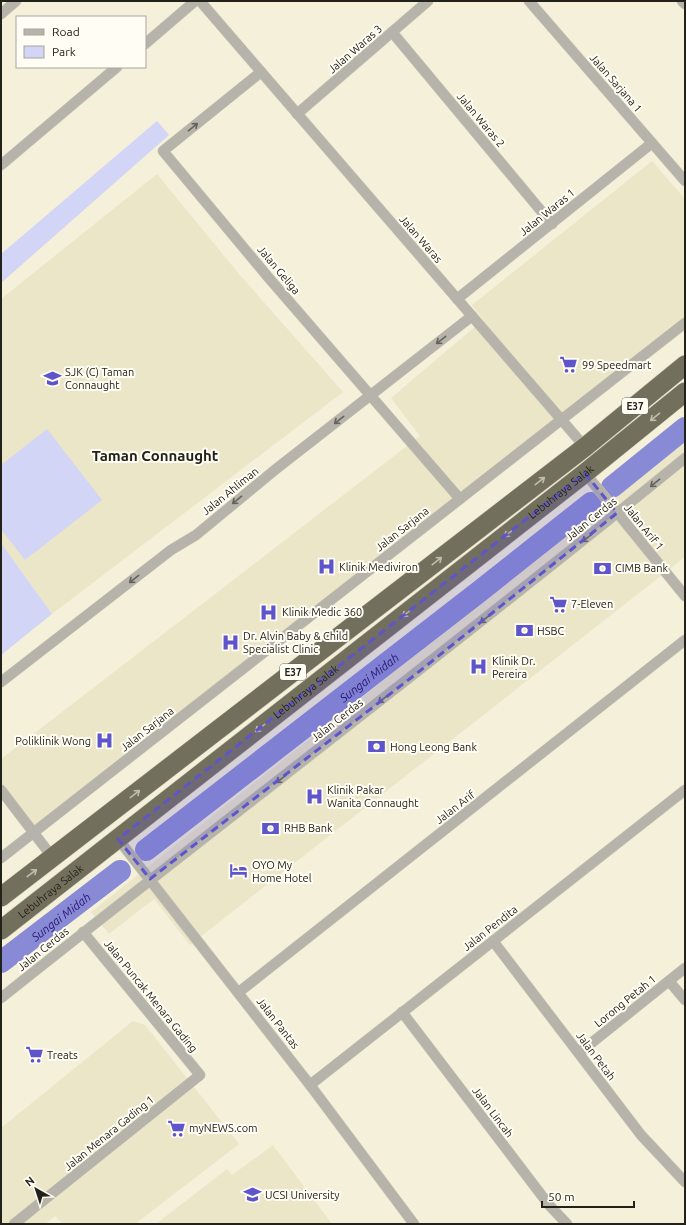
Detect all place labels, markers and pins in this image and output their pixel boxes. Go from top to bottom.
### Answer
supermarket icon: 99 Speedmart [559,355,579,375]
place label: 99 Speedmart [582,359,652,371]
place label: SJK (C) Taman Connaught [65,366,134,391]
school or university icon: SJK (C) Taman Connaught [42,368,62,388]
hospital icon: Klinik Mediviron [316,557,336,577]
bank icon: CIMB Bank [592,558,612,578]
place label: Klinik Mediviron [339,561,418,573]
place label: CIMB Bank [615,562,669,574]
supermarket icon: 7-Eleven [548,594,568,614]
place label: 7-Eleven [571,598,613,610]
hospital icon: Klinik Medic 360 [259,602,279,622]
place label: Klinik Medic 360 [282,606,362,618]
bank icon: HSBC [514,621,534,641]
place label: HSBC [537,625,564,637]
place label: Dr. Alvin Baby & Child Specialist Clinic [243,630,348,655]
hospital icon: Dr. Alvin Baby & Child Specialist Clinic [220,632,240,652]
place label: Klinik Dr. Pereira [492,655,535,680]
hospital icon: Klinik Dr. Pereira [469,657,489,677]
hospital icon: Poliklinik Wong [94,731,114,751]
place label: Poliklinik Wong [15,735,91,747]
bank icon: Hong Leong Bank [367,737,387,757]
place label: Hong Leong Bank [390,741,477,753]
place label: Klinik Pakar Wanita Connaught [327,784,419,809]
hospital icon: Klinik Pakar Wanita Connaught [304,786,324,806]
bank icon: RHB Bank [261,818,281,838]
place label: RHB Bank [284,822,333,834]
place label: OYO My Home Hotel [252,859,312,884]
hotel icon: OYO My Home Hotel [229,861,249,881]
supermarket icon: Treats [24,1045,44,1065]
place label: Treats [47,1049,78,1061]
supermarket icon: myNEWS.com [166,1118,186,1138]
place label: myNEWS.com [189,1122,258,1134]
school or university icon: UCSI University [242,1185,262,1205]
place label: UCSI University [265,1189,340,1201]

